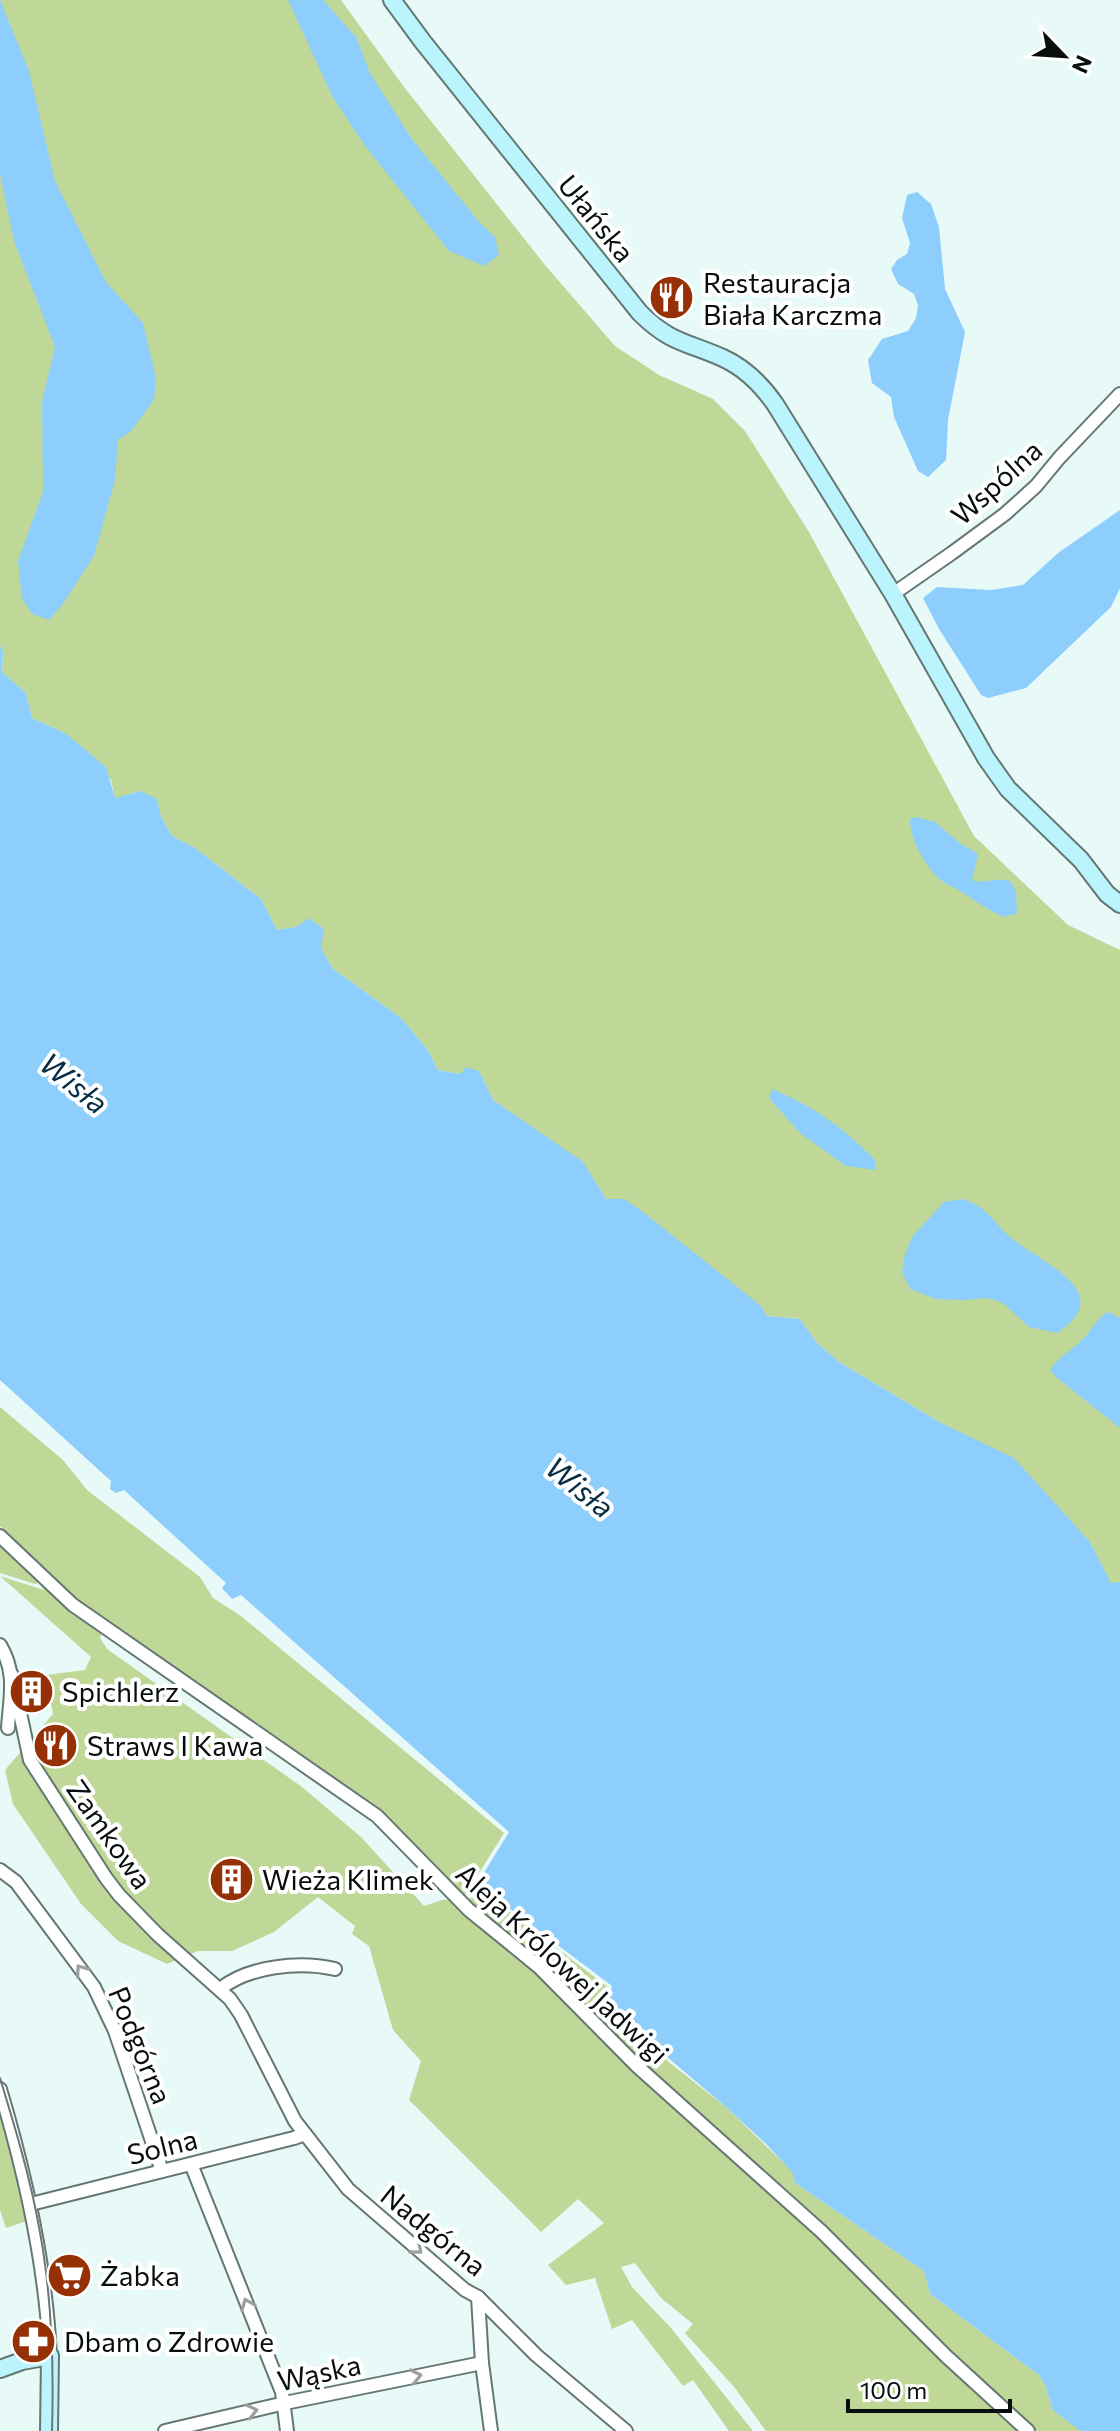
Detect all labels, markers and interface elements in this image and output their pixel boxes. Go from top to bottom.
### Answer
north arrow [1024,16,1104,96]
text: N [1067,51,1098,78]
street label: Ułańska [552,168,642,268]
place label: Restauracja Biała Karczma [703,265,882,331]
restaurant icon: Restauracja Biała Karczma [648,274,696,322]
street label: Wspólna [944,432,1048,532]
water label: Wisła [34,1043,116,1121]
water label: Wisła [540,1447,622,1525]
building icon: Spichlerz [7,1667,55,1715]
place label: Spichlerz [62,1674,179,1708]
restaurant icon: Straws I Kawa [32,1721,80,1769]
place label: Straws I Kawa [87,1728,263,1762]
street label: Zamkowa [60,1773,160,1895]
building icon: Wieża Klimek [207,1855,255,1903]
street label: Aleja Królowej Jadwigi [450,1856,676,2070]
place label: Wieża Klimek [262,1862,434,1896]
one-way arrow [76,1964,91,1978]
street label: Podgórna [102,1981,180,2109]
street label: Solna [123,2121,201,2171]
street label: Nadgórna [375,2177,493,2283]
one-way arrow [408,2239,422,2254]
supermarket icon: Żabka [45,2251,93,2299]
place label: Żabka [100,2258,180,2292]
one-way arrow [240,2298,256,2312]
pharmacy icon: Dbam o Zdrowie [9,2317,57,2365]
place label: Dbam o Zdrowie [64,2324,274,2358]
street label: Wąska [274,2347,364,2397]
scale bar [848,2363,1010,2413]
one-way arrow [409,2369,422,2386]
text: 100 m [860,2375,927,2404]
one-way arrow [245,2403,259,2420]

